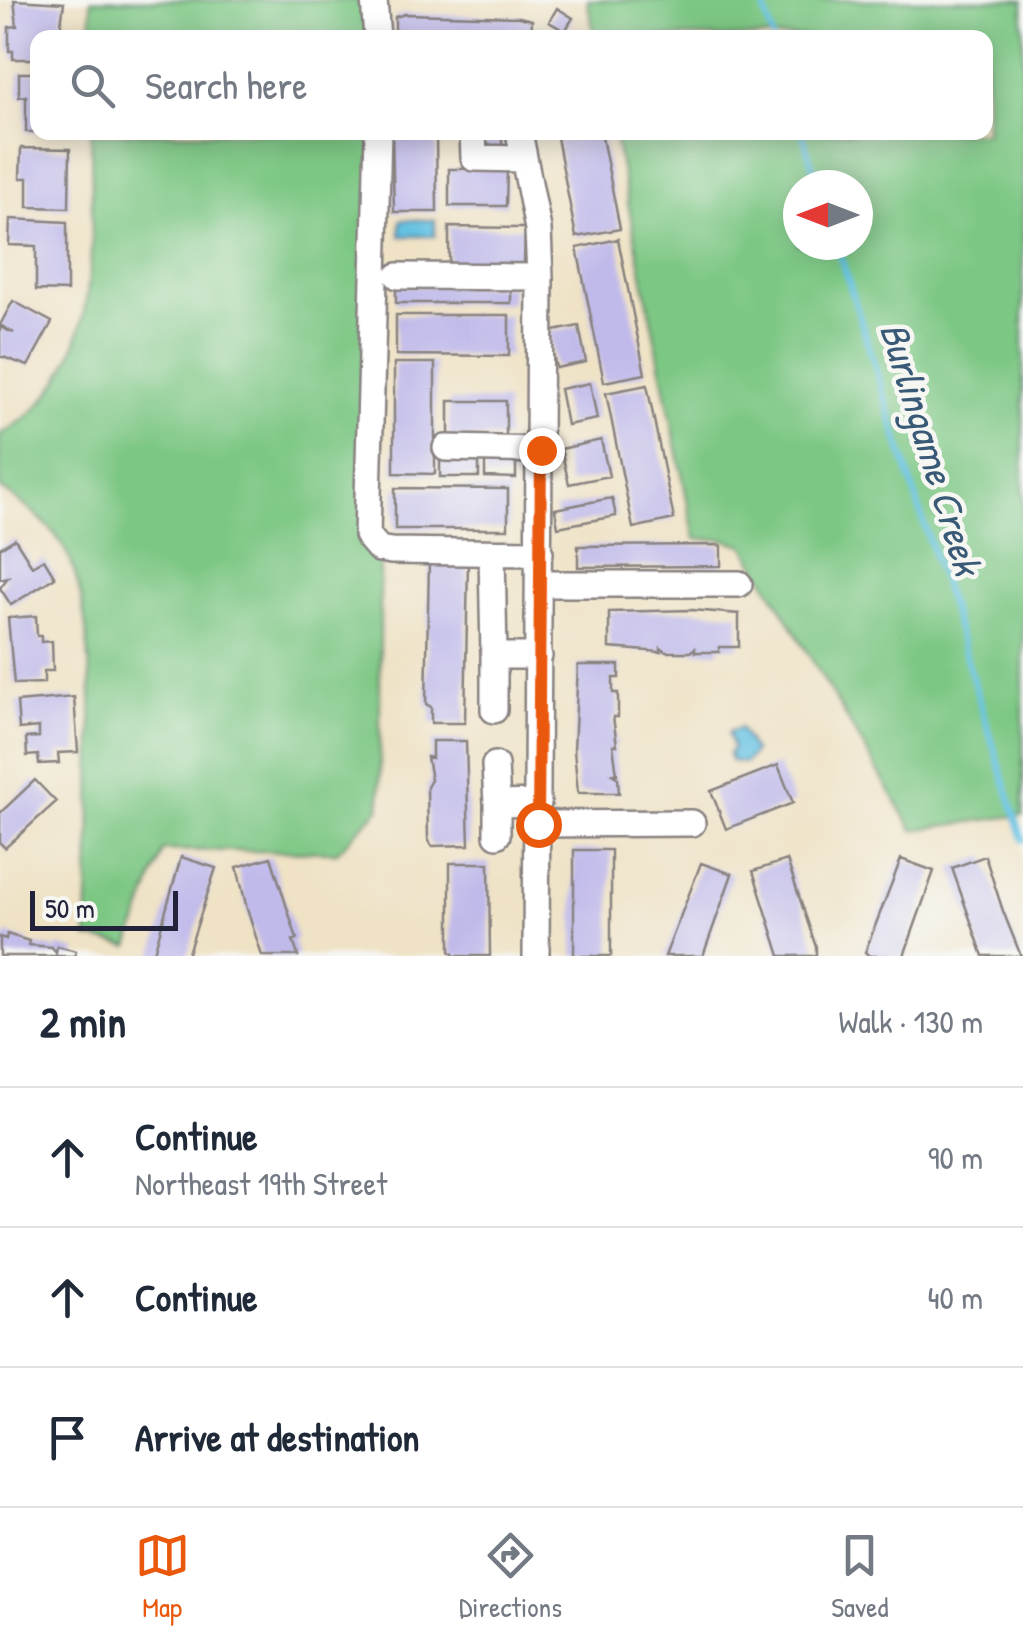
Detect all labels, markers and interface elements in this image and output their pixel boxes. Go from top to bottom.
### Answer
search box [30,30,993,140]
icon: search [65,58,120,113]
text: Search here [145,59,307,111]
north arrow [783,170,873,260]
water label: Burlingame Creek [867,315,997,584]
route end [519,428,565,474]
route start [516,802,562,848]
scale bar [30,886,178,930]
text: 50 m [45,889,95,927]
text: 2 min [40,993,126,1050]
text: Walk · 130 m [838,1000,983,1043]
text: Continue [135,1110,257,1162]
icon: ahead [40,1130,95,1185]
text: 90 m [928,1136,983,1179]
text: Northeast 19th Street [135,1162,387,1205]
icon: ahead [40,1270,95,1325]
text: Continue [135,1271,257,1323]
text: 40 m [928,1276,983,1319]
icon: arrive [40,1410,95,1465]
text: Arrive at destination [135,1411,419,1463]
tab: Map [135,1528,190,1626]
tab: Directions [459,1528,562,1626]
tab: Saved [831,1528,888,1626]

